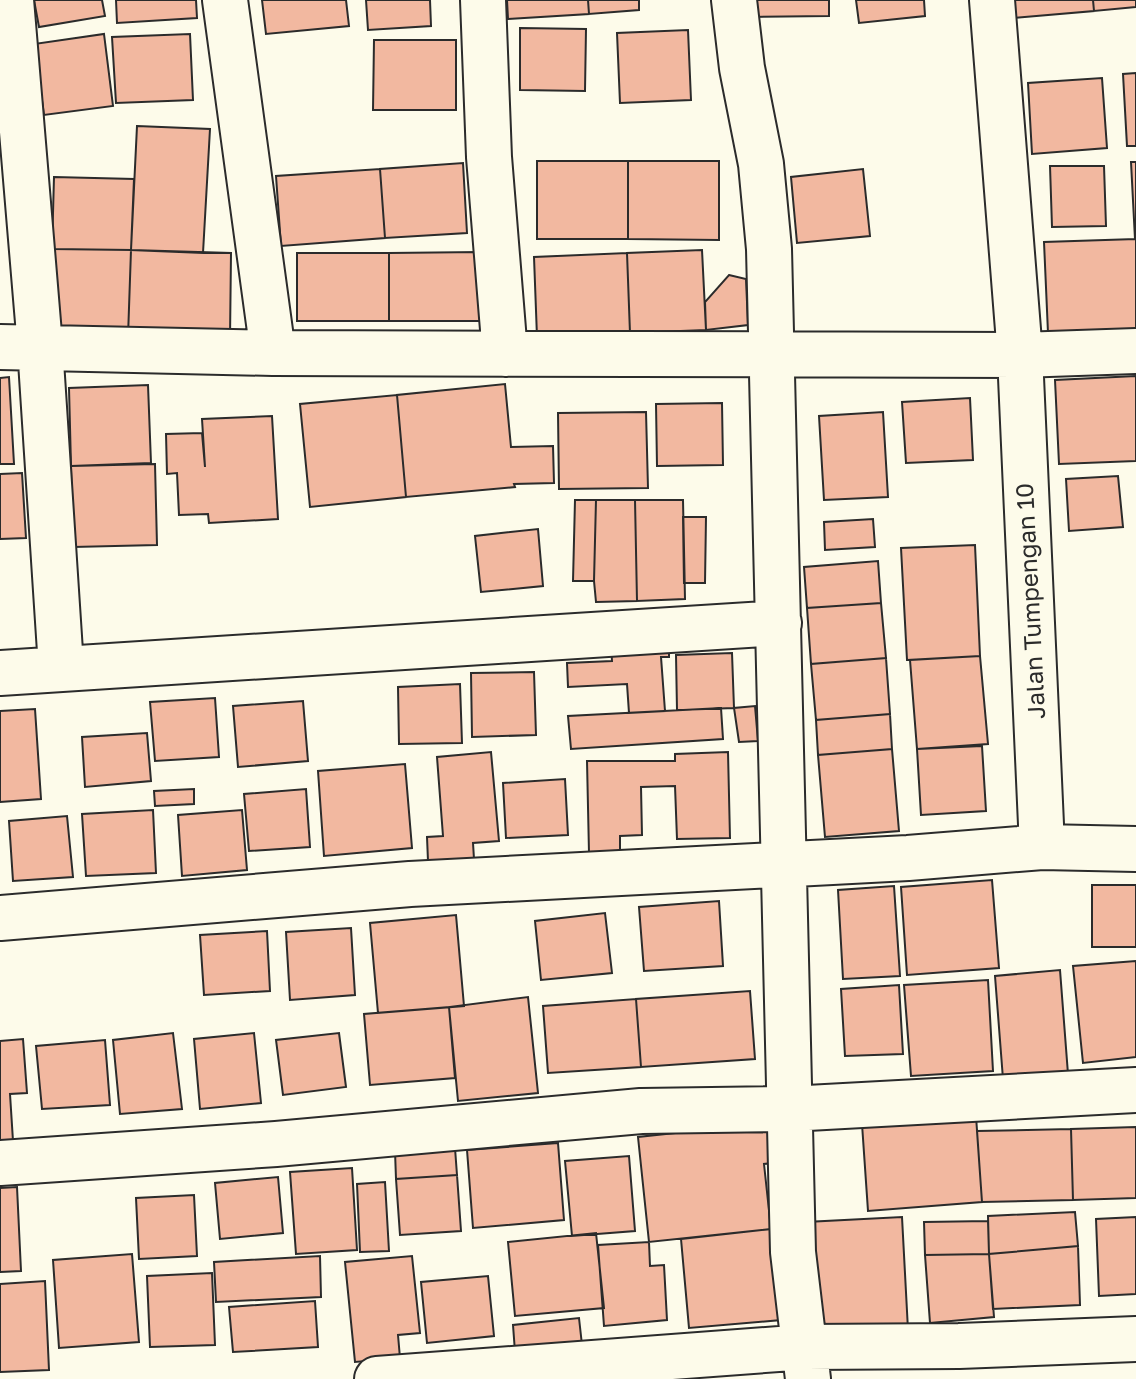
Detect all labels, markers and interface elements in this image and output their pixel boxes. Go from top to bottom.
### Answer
street label: Jalan Tumpengan 10 [1009,482,1050,720]

